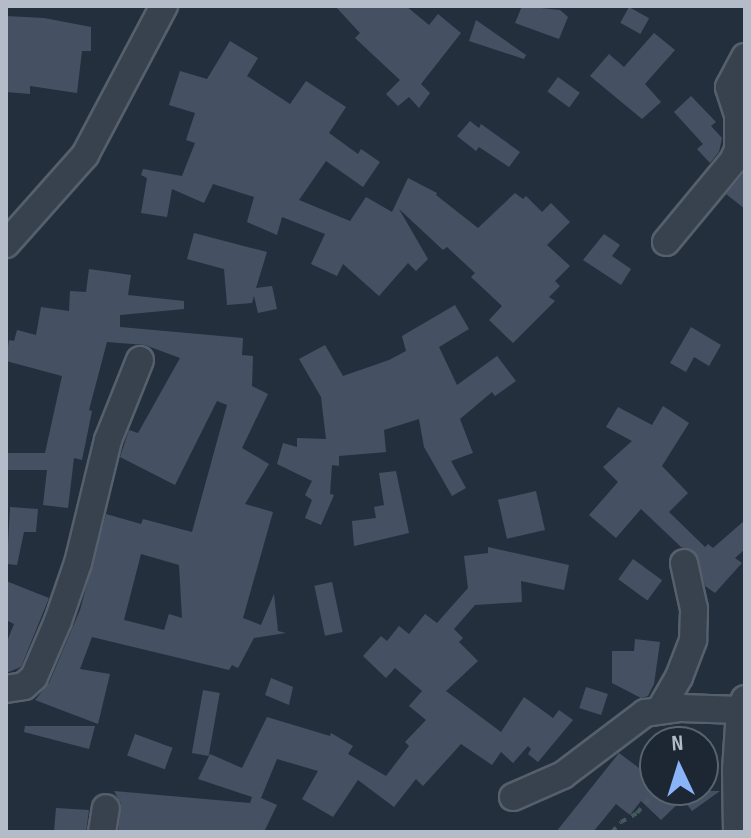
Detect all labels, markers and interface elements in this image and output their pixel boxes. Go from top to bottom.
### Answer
north arrow [639,726,719,806]
text: N [671,730,684,757]

